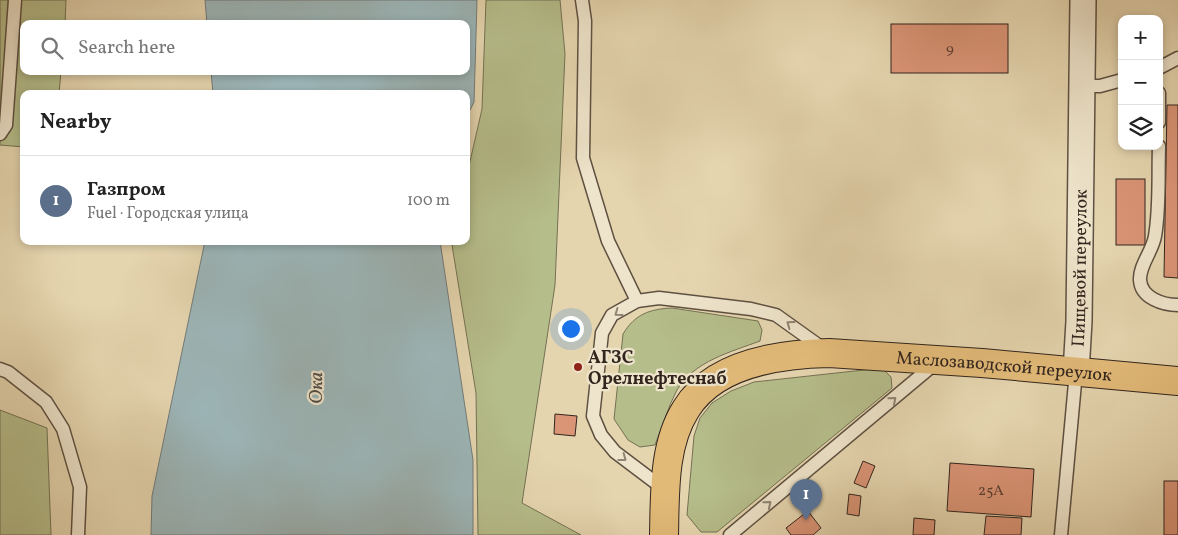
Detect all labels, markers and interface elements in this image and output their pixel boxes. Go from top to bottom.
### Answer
map controls [1118,15,1163,150]
button: + [1118,15,1163,60]
search box [20,20,470,75]
icon: search [38,34,66,62]
text: Search here [78,35,175,61]
house number: 9 [946,39,954,60]
button: − [1118,60,1163,105]
button: layers [1118,105,1163,150]
text: Nearby [40,108,111,137]
text: Газпром [87,177,165,203]
street label: Пищевой переулок [1066,189,1095,348]
text: 1 [53,190,59,212]
text: 100 m [407,190,450,212]
text: Fuel · Городская улица [87,203,249,225]
one-way arrow [614,307,624,316]
your location [558,316,584,342]
one-way arrow [786,321,795,331]
place label: АГЗС Орелнефтеснаб [588,346,727,392]
street label: Маслозаводской переулок [895,346,1113,389]
marker: АГЗС Орелнефтеснаб [572,361,584,373]
water label: Ока [304,372,330,404]
one-way arrow [887,397,896,406]
one-way arrow [617,453,626,461]
pin: 1 [790,479,822,520]
house number: 25А [978,481,1004,502]
one-way arrow [762,500,771,509]

